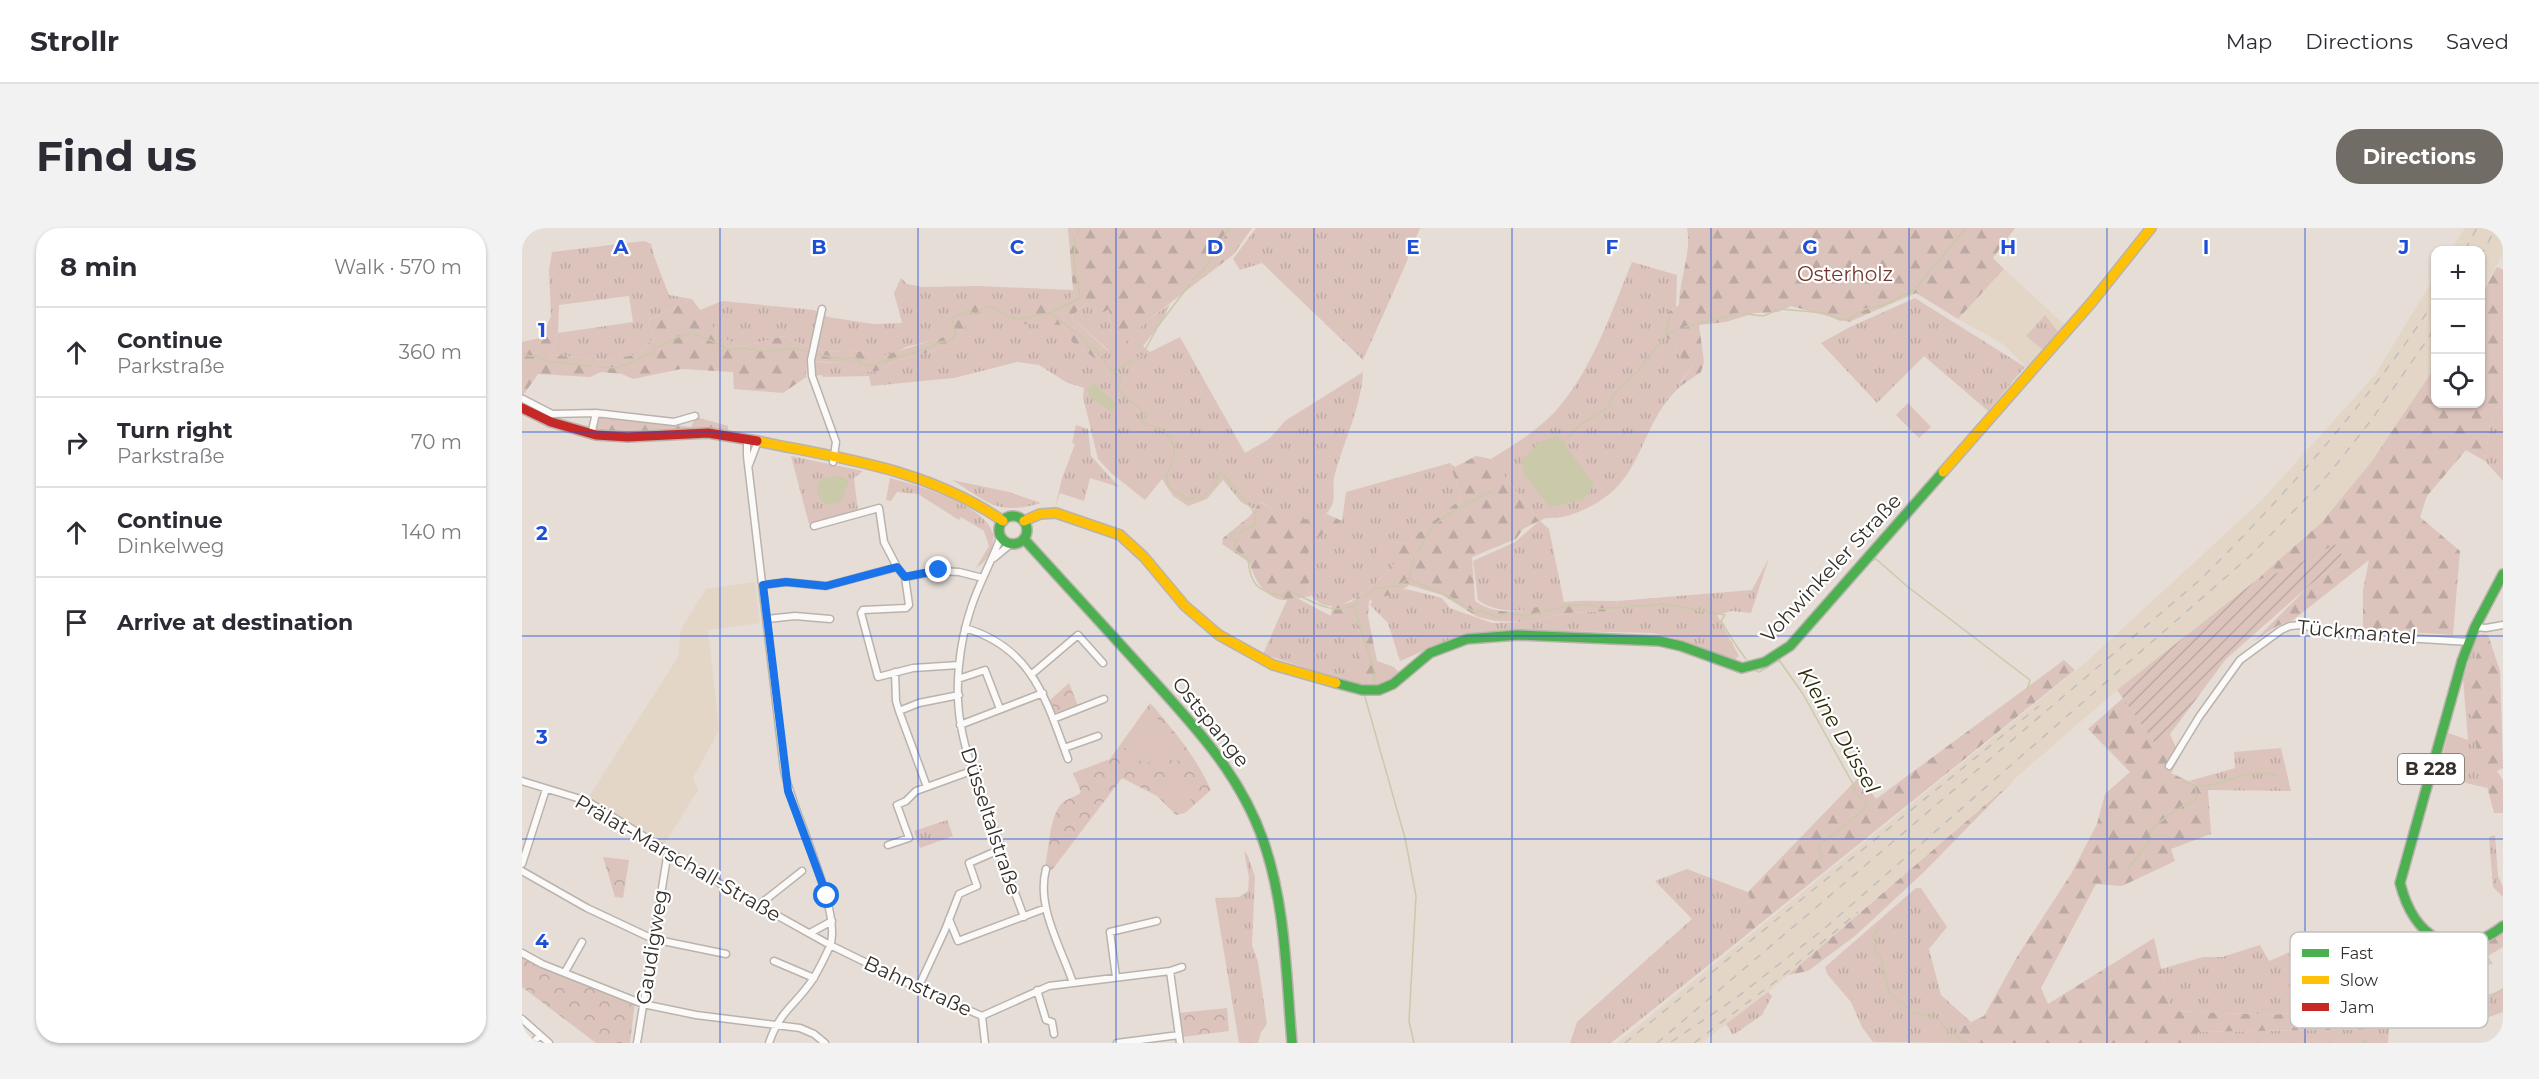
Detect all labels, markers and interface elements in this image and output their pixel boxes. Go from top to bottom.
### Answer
text: Strollr [30,24,119,58]
text: Map [2226,29,2272,54]
text: Directions [2305,29,2413,54]
text: Saved [2446,29,2509,54]
button: Directions [2336,129,2503,184]
text: Find us [36,130,197,182]
text: A [612,235,629,259]
text: B [811,235,827,259]
text: C [1010,235,1025,259]
text: D [1207,235,1223,259]
text: E [1406,235,1420,259]
text: F [1606,235,1619,259]
text: G [1802,235,1818,259]
text: H [2000,235,2016,259]
text: I [2203,235,2209,259]
text: J [2398,235,2409,259]
map controls [2431,246,2485,408]
button: + [2431,246,2485,300]
text: 8 min [60,251,138,283]
text: Walk · 570 m [334,255,462,279]
park label: Osterholz [1797,262,1893,286]
button: − [2431,300,2485,354]
text: 1 [538,318,546,342]
text: Continue [117,327,223,354]
icon: ahead [60,336,93,369]
text: 360 m [399,340,462,364]
text: Parkstraße [117,354,225,378]
button: locate [2431,354,2485,408]
text: Turn right [117,417,232,444]
icon: right [60,426,93,459]
text: 70 m [411,430,462,454]
text: Parkstraße [117,444,225,468]
street label: Vohwinkeler Straße [1756,489,1906,647]
text: Continue [117,507,223,534]
icon: ahead [60,516,93,549]
text: 140 m [402,520,462,544]
text: 2 [536,521,548,545]
text: Dinkelweg [117,534,224,558]
route end [925,556,951,582]
icon: arrive [60,606,93,639]
text: Arrive at destination [117,609,353,636]
street label: Tückmantel [2297,615,2417,649]
water label: Kleine Düssel [1793,662,1885,798]
street label: Ostspange [1167,672,1255,772]
text: 3 [535,725,548,749]
street label: Düsseltalstraße [956,744,1026,898]
road number: B 228 [2398,754,2464,784]
street label: Prälat-Marschall-Straße [571,789,785,927]
route start [813,882,839,908]
street label: Gaudigweg [631,888,673,1006]
text: 4 [535,929,549,953]
legend [2290,932,2488,1028]
text: Fast [2340,944,2374,963]
street label: Bahnstraße [860,951,976,1021]
text: Slow [2340,971,2378,990]
text: Jam [2339,998,2374,1017]

